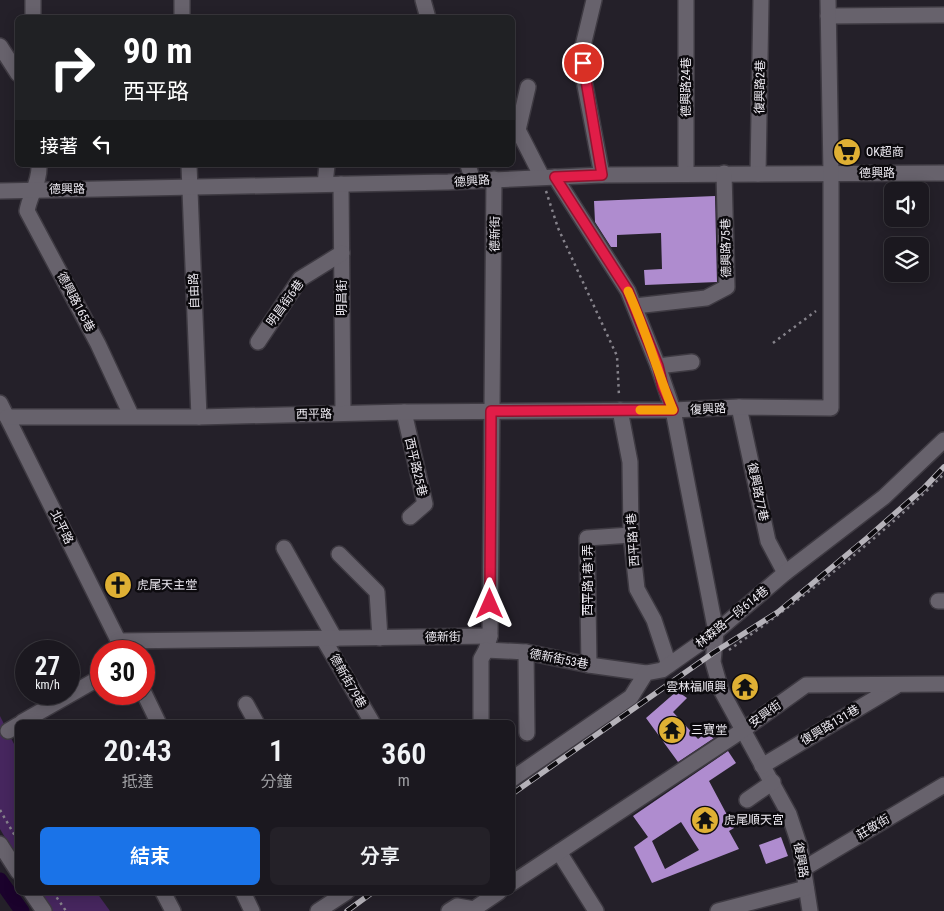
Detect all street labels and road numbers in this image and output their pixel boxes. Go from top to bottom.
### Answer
street label: 德興路24巷 [679,57,693,117]
street label: 復興路2巷 [753,60,767,114]
street label: 德興路 [859,166,895,180]
street label: 德興路 [454,173,490,189]
street label: 德興路 [49,182,85,196]
street label: 德新街 [488,216,502,252]
street label: 德興路75巷 [718,218,734,278]
street label: 德興路165巷 [54,270,98,334]
street label: 自由路 [186,273,202,309]
street label: 明昌街6巷 [263,277,307,329]
street label: 明昌街 [335,280,349,316]
street label: 復興路 [690,401,726,417]
street label: 西平路 [296,407,332,421]
street label: 西平路25巷 [402,436,430,498]
street label: 復興路77巷 [745,461,771,523]
street label: 北平路 [48,508,76,546]
street label: 西平路1巷 [624,513,642,567]
street label: 西平路1巷1弄 [581,544,595,616]
street label: 林森路一段614巷 [693,583,771,651]
street label: 德新街 [425,630,461,644]
street label: 德新街53巷 [528,646,590,672]
street label: 德新街79巷 [327,652,369,710]
street label: 安興街 [746,698,784,730]
street label: 復興路131巷 [798,702,862,748]
street label: 莊敬街 [854,812,892,842]
street label: 復興路 [791,841,811,879]

